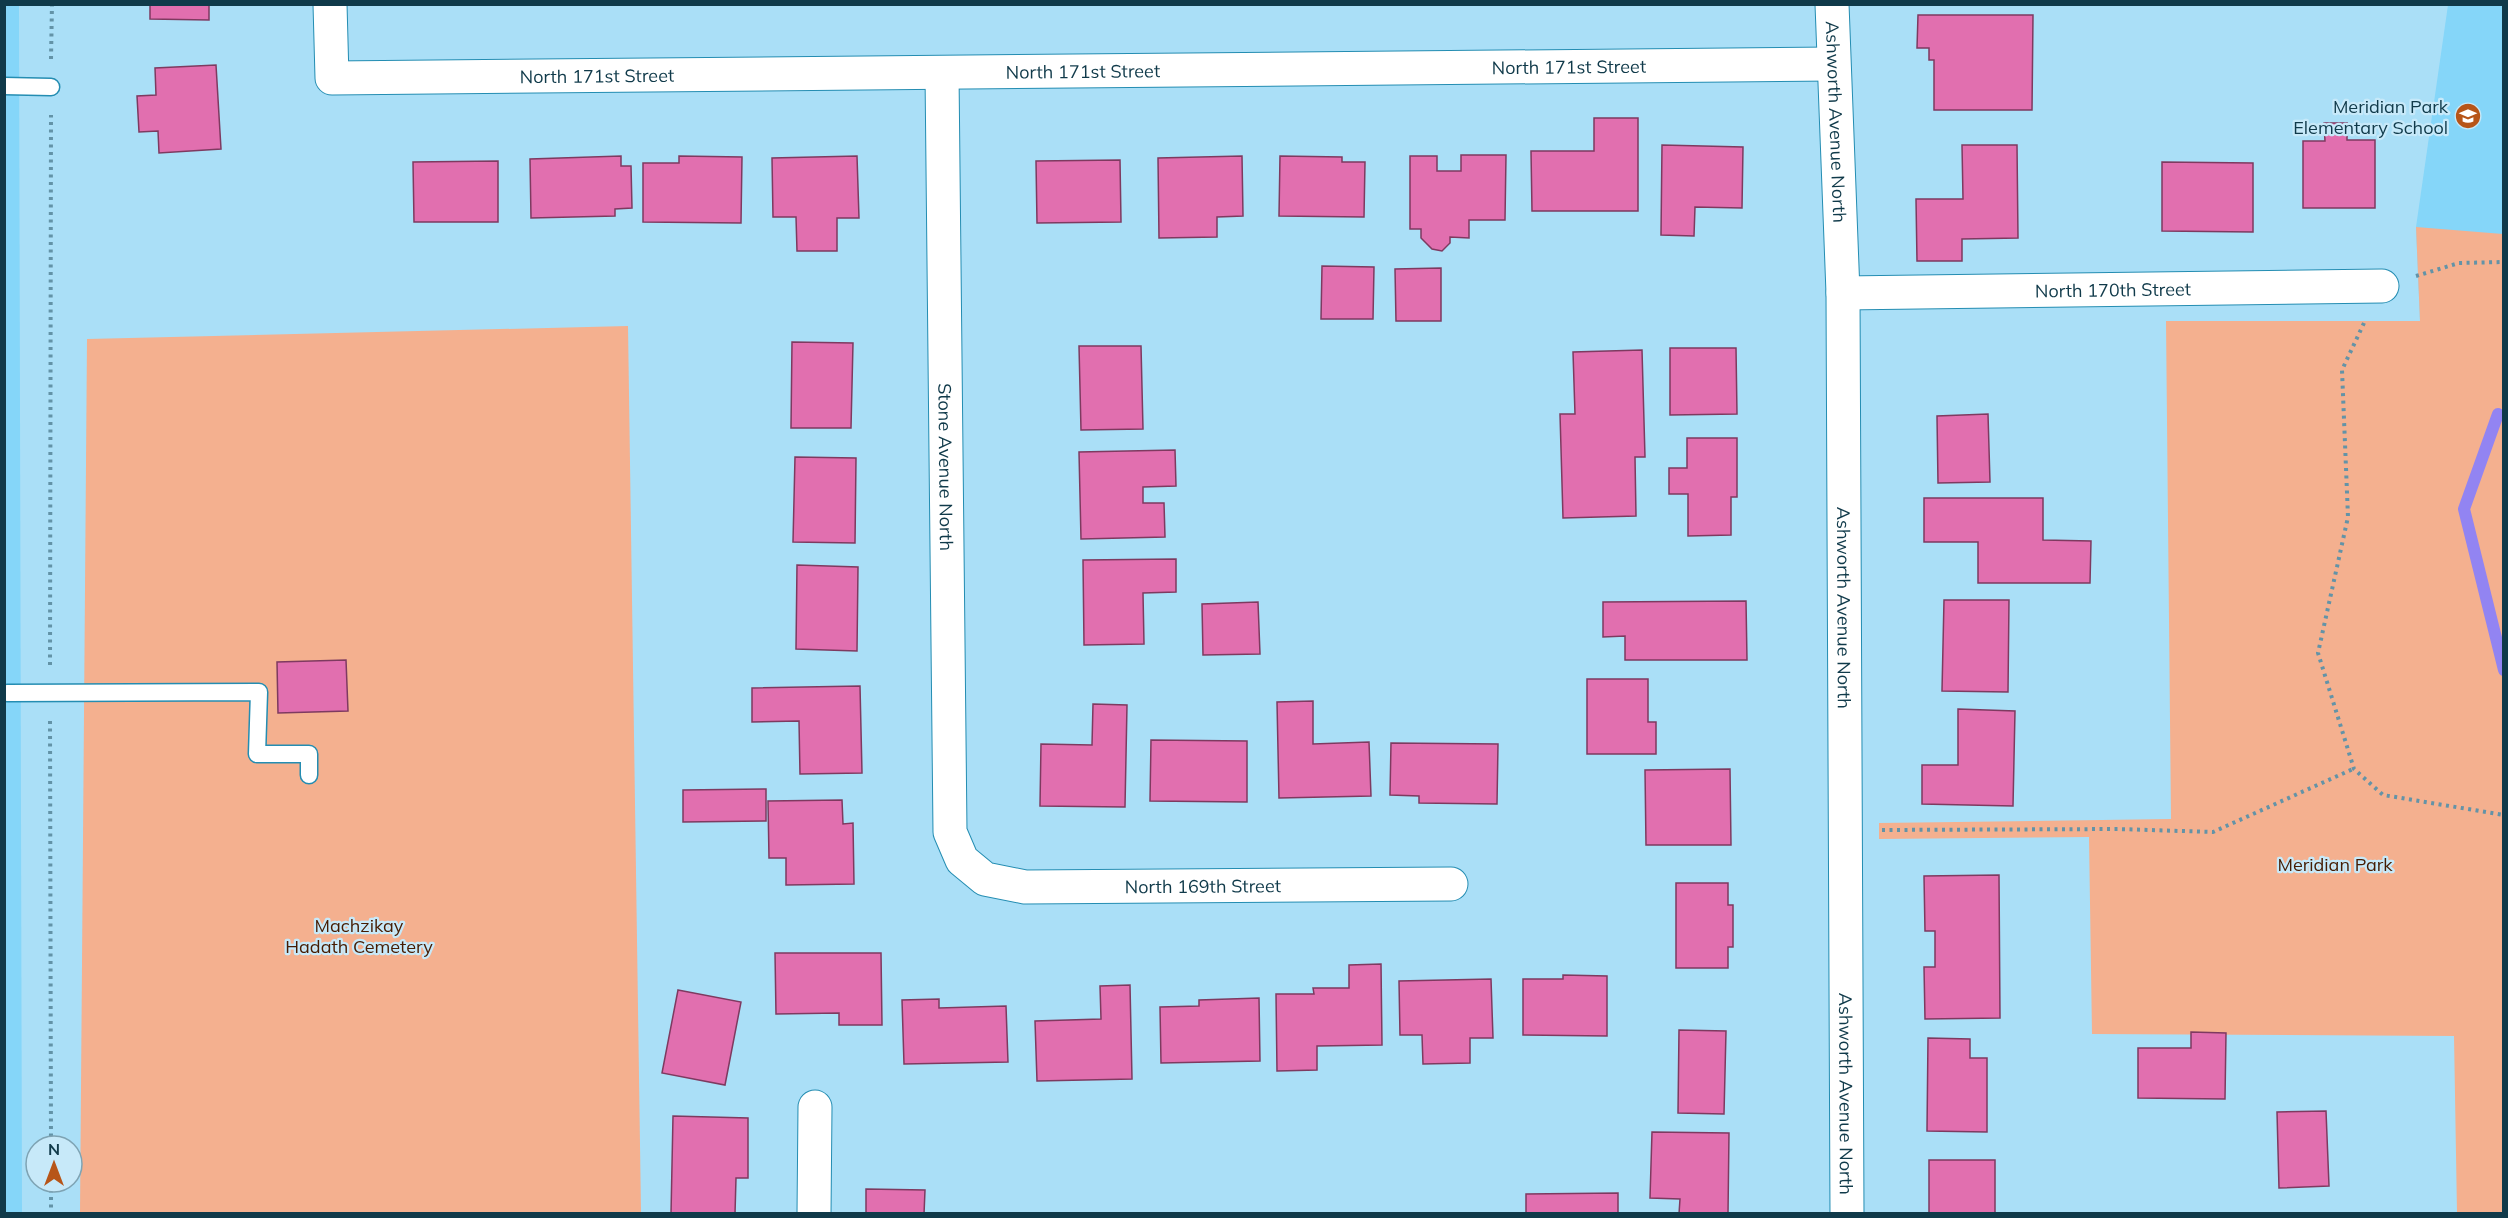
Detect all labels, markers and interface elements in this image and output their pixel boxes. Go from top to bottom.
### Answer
street label: Ashworth Avenue North [1821,21,1852,223]
street label: North 171st Street [1492,54,1646,79]
street label: North 171st Street [1006,59,1160,83]
street label: North 171st Street [520,63,674,88]
place label: Meridian Park Elementary School [2293,95,2449,139]
school or university icon: Meridian Park Elementary School [2453,101,2483,131]
street label: North 170th Street [2035,277,2191,302]
street label: Stone Avenue North [934,383,959,551]
street label: Ashworth Avenue North [1832,507,1856,709]
park label: Meridian Park [2277,853,2393,876]
street label: North 169th Street [1125,874,1281,898]
park label: Machzikay Hadath Cemetery [285,914,433,958]
street label: Ashworth Avenue North [1835,993,1858,1195]
north arrow [24,1134,84,1194]
text: N [48,1139,60,1159]

